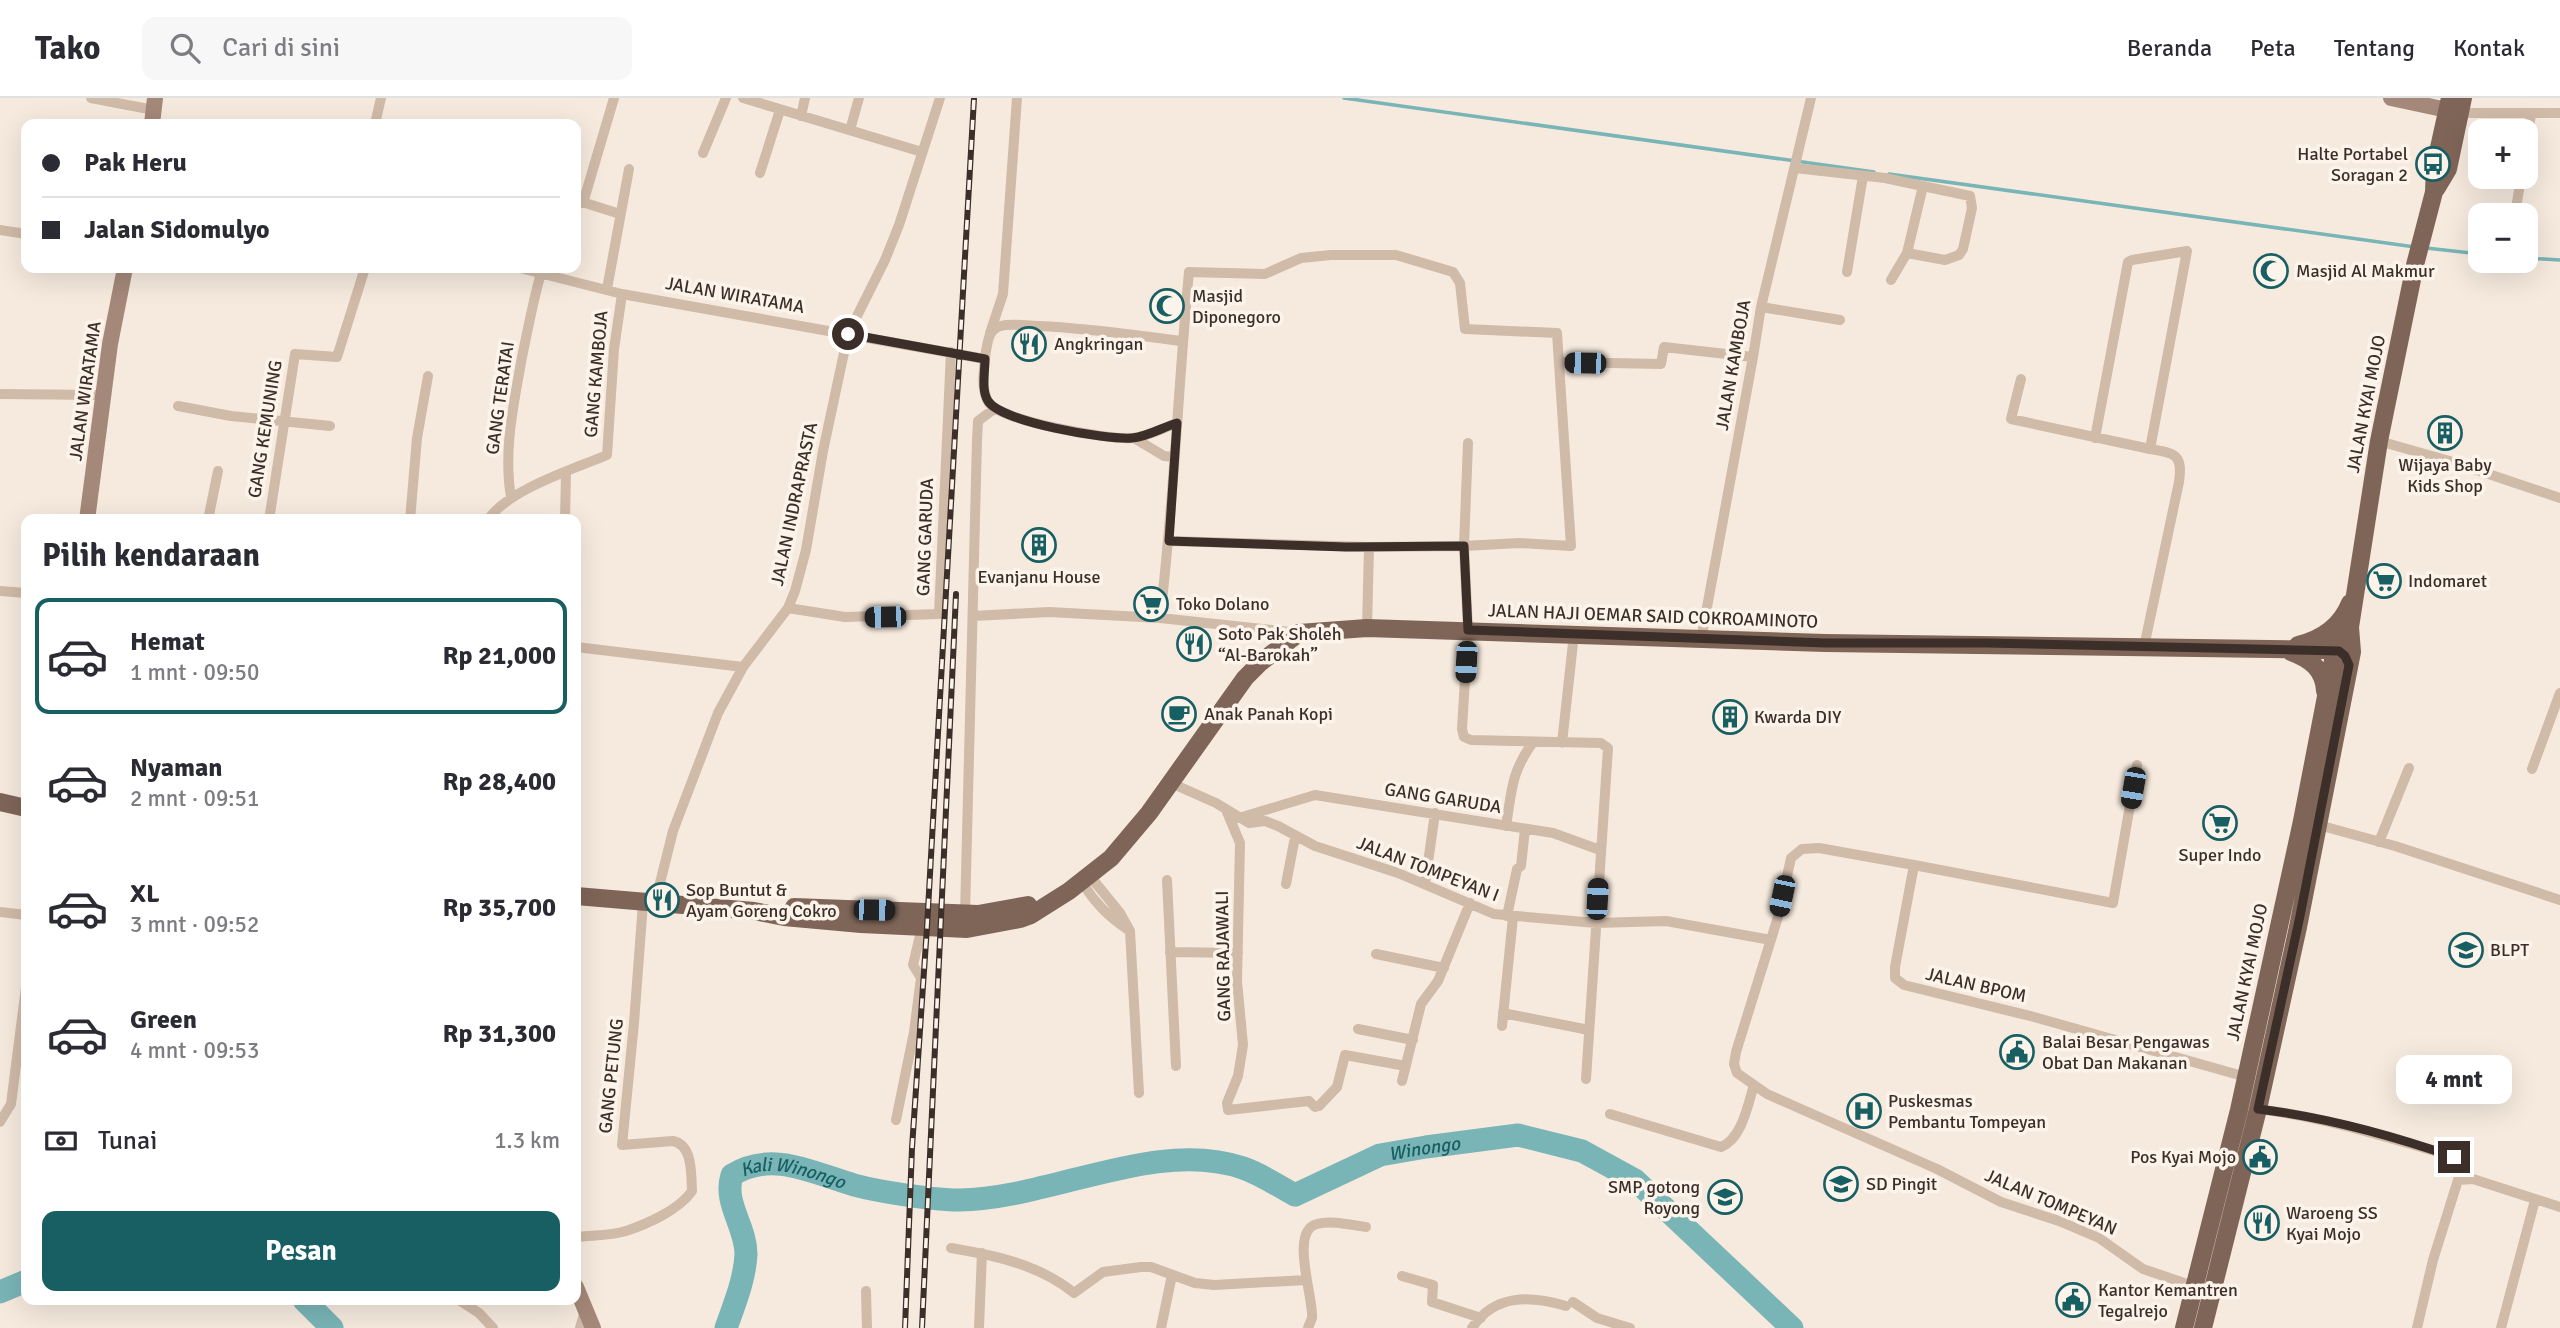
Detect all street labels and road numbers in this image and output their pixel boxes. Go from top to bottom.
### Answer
street label: JALAN WIRATAMA [664,272,806,318]
street label: JALAN KAMBOJA [1711,298,1755,432]
street label: GANG KAMBOJA [579,310,613,438]
street label: JALAN WIRATAMA [64,320,106,462]
street label: JALAN KYAI MOJO [2342,333,2390,475]
street label: GANG TERATAI [481,340,519,456]
street label: GANG KEMUNING [243,359,287,499]
street label: JALAN INDRAPRASTA [766,420,822,588]
street label: GANG GARUDA [912,478,938,596]
street label: JALAN HAJI OEMAR SAID COKROAMINOTO [1488,599,1818,633]
street label: GANG GARUDA [1383,778,1503,818]
street label: JALAN TOMPEYAN I [1354,832,1502,906]
street label: GANG RAJAWALI [1211,890,1235,1022]
street label: JALAN KYAI MOJO [2222,901,2272,1043]
street label: JALAN BPOM [1924,963,2028,1007]
street label: GANG PETUNG [594,1017,628,1135]
street label: JALAN TOMPEYAN [1982,1164,2120,1240]

